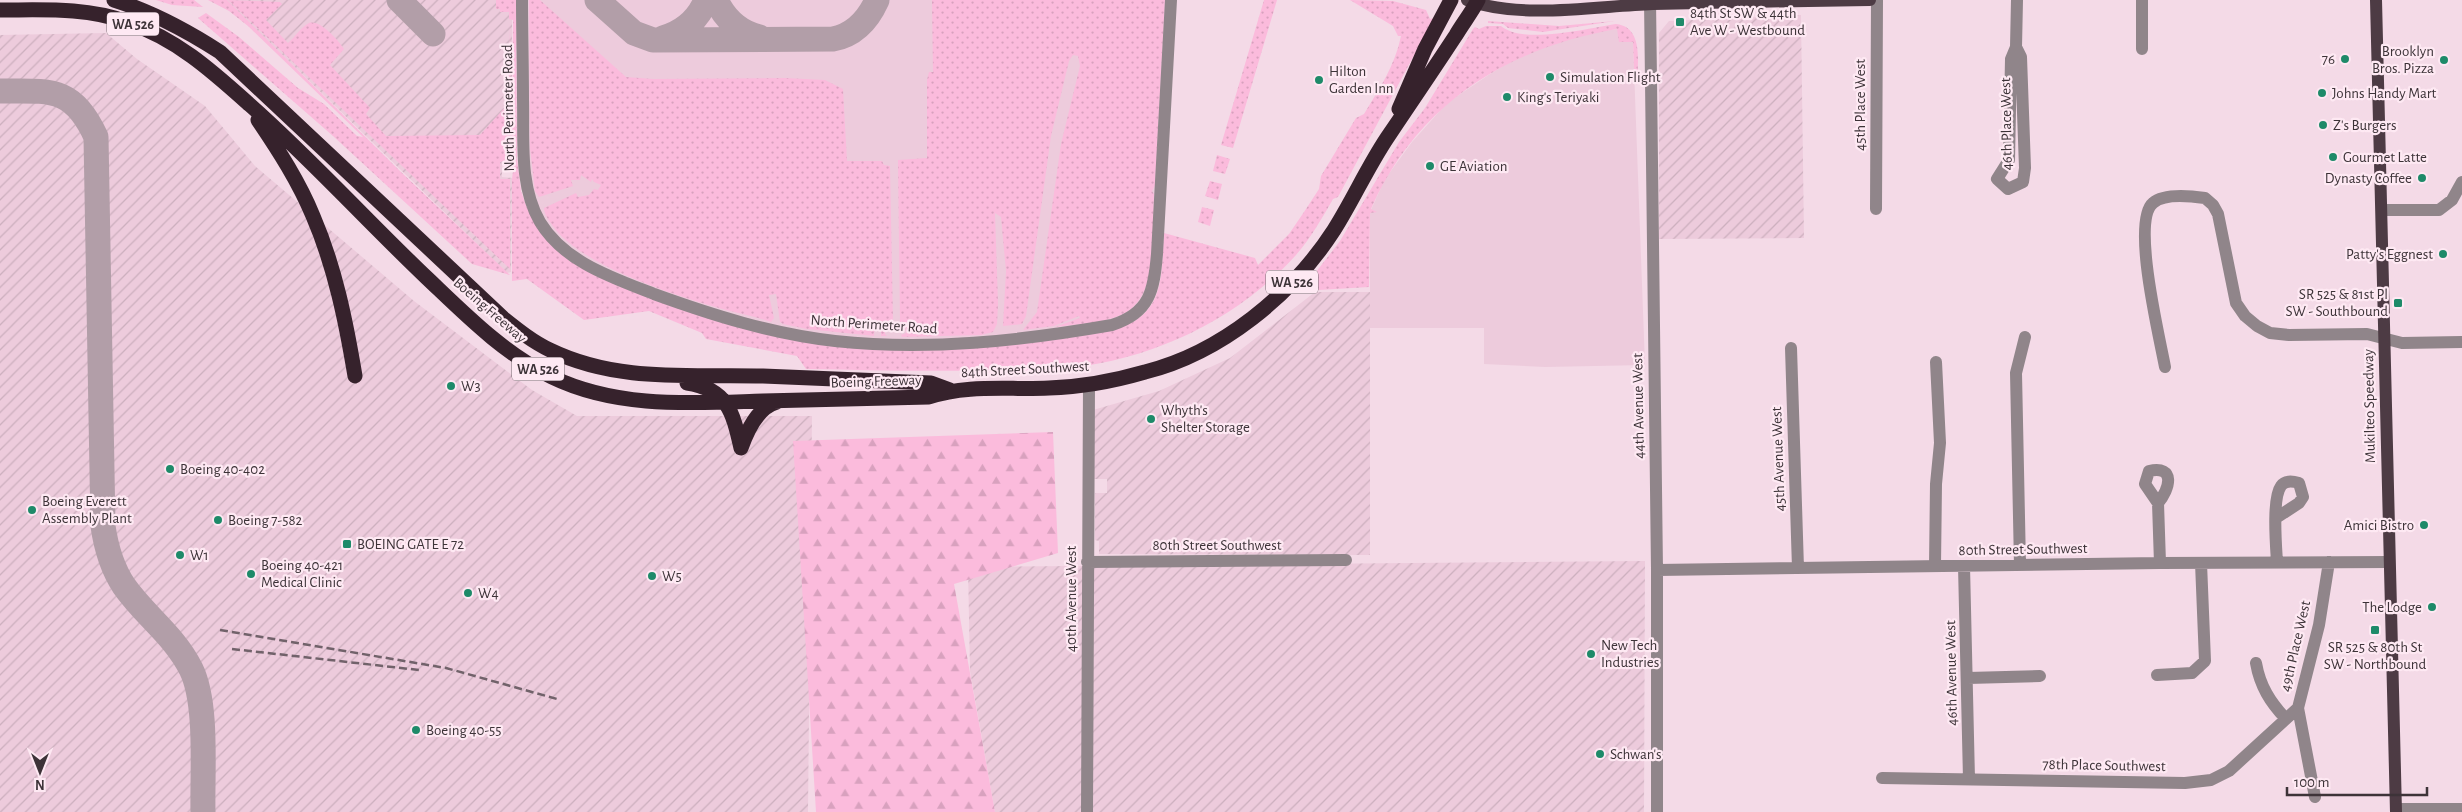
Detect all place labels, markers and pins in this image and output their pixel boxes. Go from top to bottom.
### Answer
place label: 84th St SW & 44th Ave W - Westbound [1690,6,1805,38]
marker: 84th St SW & 44th Ave W - Westbound [1674,16,1686,28]
place label: Brooklyn Bros. Pizza [2372,44,2434,76]
place label: 76 [2322,52,2335,67]
marker: 76 [2339,53,2351,65]
marker: Brooklyn Bros. Pizza [2438,54,2450,66]
place label: Hilton Garden Inn [1329,64,1394,96]
place label: Simulation Flight [1560,70,1661,85]
marker: Simulation Flight [1544,71,1556,83]
marker: Hilton Garden Inn [1313,74,1325,86]
place label: Johns Handy Mart [2332,86,2437,101]
marker: Johns Handy Mart [2316,87,2328,99]
place label: King's Teriyaki [1517,90,1599,105]
marker: King's Teriyaki [1501,91,1513,103]
place label: Z's Burgers [2333,118,2396,133]
marker: Z's Burgers [2317,119,2329,131]
place label: Gourmet Latte [2343,150,2427,165]
marker: Gourmet Latte [2327,151,2339,163]
place label: GE Aviation [1440,159,1507,174]
marker: GE Aviation [1424,160,1436,172]
place label: Dynasty Coffee [2325,171,2412,186]
marker: Dynasty Coffee [2416,172,2428,184]
place label: Patty's Eggnest [2346,247,2433,262]
marker: Patty's Eggnest [2437,248,2449,260]
place label: SR 525 & 81st Pl SW - Southbound [2286,287,2388,319]
marker: SR 525 & 81st Pl SW - Southbound [2392,297,2404,309]
place label: W3 [461,379,481,394]
marker: W3 [445,380,457,392]
place label: Whyth's Shelter Storage [1161,403,1250,435]
marker: Whyth's Shelter Storage [1145,413,1157,425]
place label: Boeing 40-402 [180,462,265,477]
marker: Boeing 40-402 [164,463,176,475]
place label: Boeing Everett Assembly Plant [42,494,132,526]
marker: Boeing Everett Assembly Plant [26,504,38,516]
place label: Boeing 7-582 [228,513,303,528]
marker: Boeing 7-582 [212,514,224,526]
place label: Amici Bistro [2344,518,2414,533]
marker: Amici Bistro [2418,519,2430,531]
place label: BOEING GATE E 72 [357,537,464,552]
marker: BOEING GATE E 72 [341,538,353,550]
place label: W1 [190,548,209,563]
marker: W1 [174,549,186,561]
place label: Boeing 40-421 Medical Clinic [261,558,343,590]
marker: Boeing 40-421 Medical Clinic [245,568,257,580]
place label: W5 [662,569,682,584]
marker: W5 [646,570,658,582]
place label: W4 [478,586,499,601]
marker: W4 [462,587,474,599]
place label: The Lodge [2362,600,2422,615]
marker: The Lodge [2426,601,2438,613]
marker: SR 525 & 80th St SW - Northbound [2369,624,2381,636]
place label: New Tech Industries [1601,638,1659,670]
place label: SR 525 & 80th St SW - Northbound [2324,640,2427,672]
marker: New Tech Industries [1585,648,1597,660]
place label: Boeing 40-55 [426,723,502,738]
marker: Boeing 40-55 [410,724,422,736]
place label: Schwan's [1610,747,1662,762]
marker: Schwan's [1594,748,1606,760]

